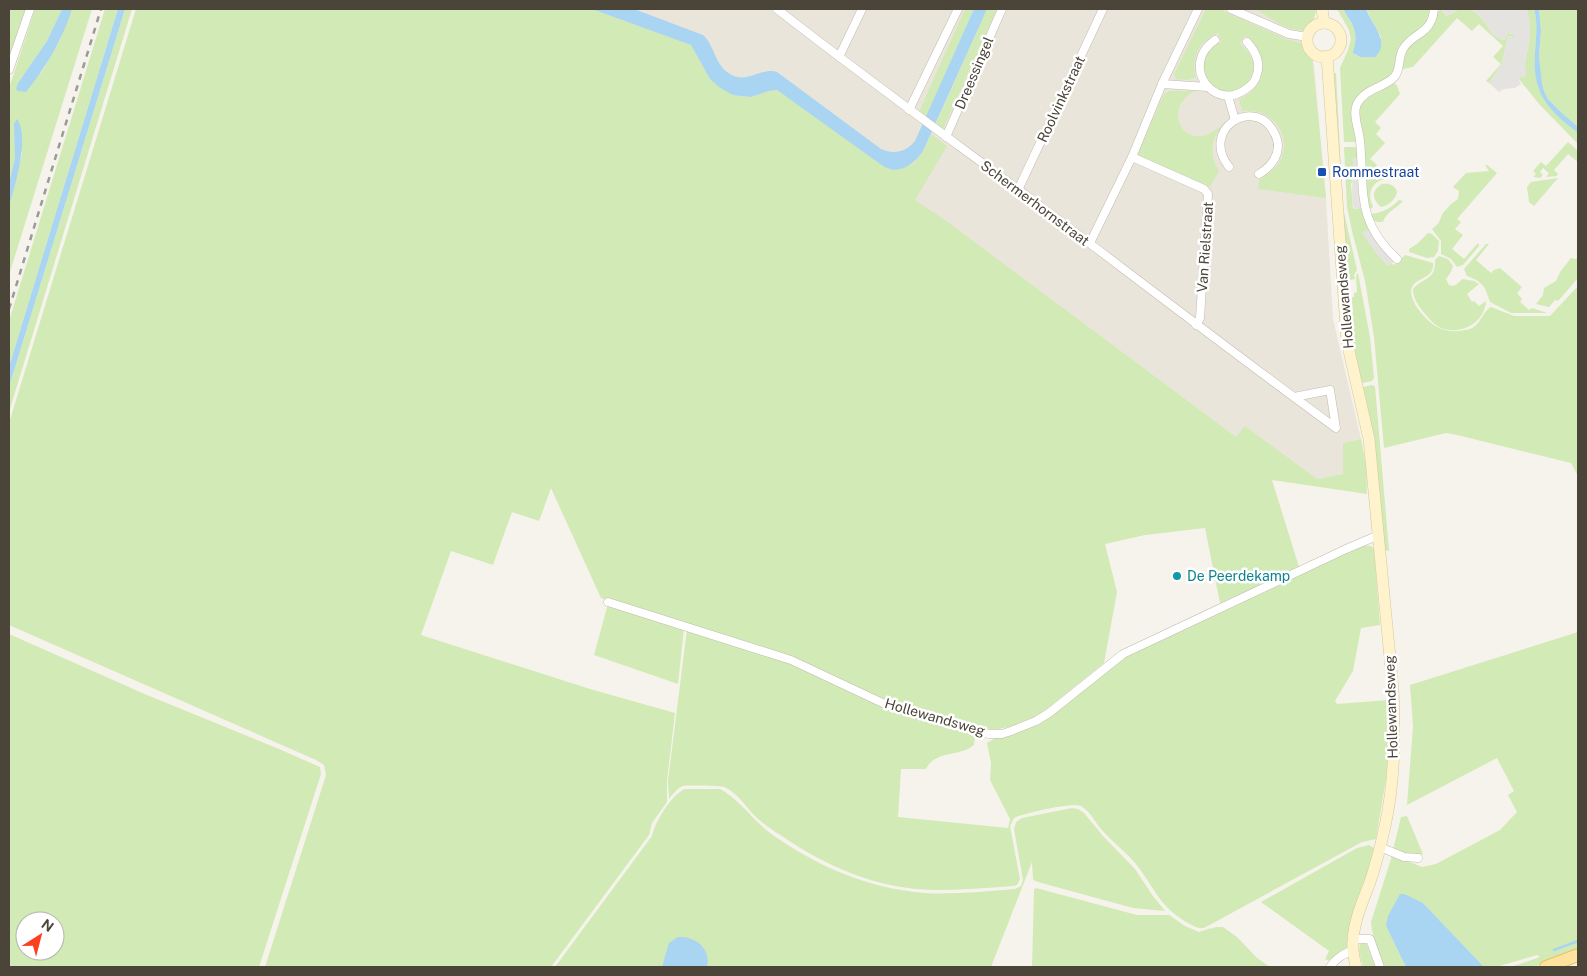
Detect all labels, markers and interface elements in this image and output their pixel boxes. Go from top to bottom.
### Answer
street label: Dreessingel [952,34,996,112]
street label: Roolvinkstraat [1034,53,1088,145]
street label: Schermerhornstraat [978,157,1092,249]
place label: Rommestraat [1332,164,1419,180]
marker: Rommestraat [1316,166,1328,178]
street label: Van Rielstraat [1194,201,1216,293]
street label: Hollewandsweg [1331,244,1356,349]
place label: De Peerdekamp [1187,568,1290,584]
marker: De Peerdekamp [1171,570,1183,582]
street label: Hollewandsweg [1381,655,1401,759]
street label: Hollewandsweg [883,695,987,739]
north arrow [15,911,65,961]
text: N [39,916,57,935]

